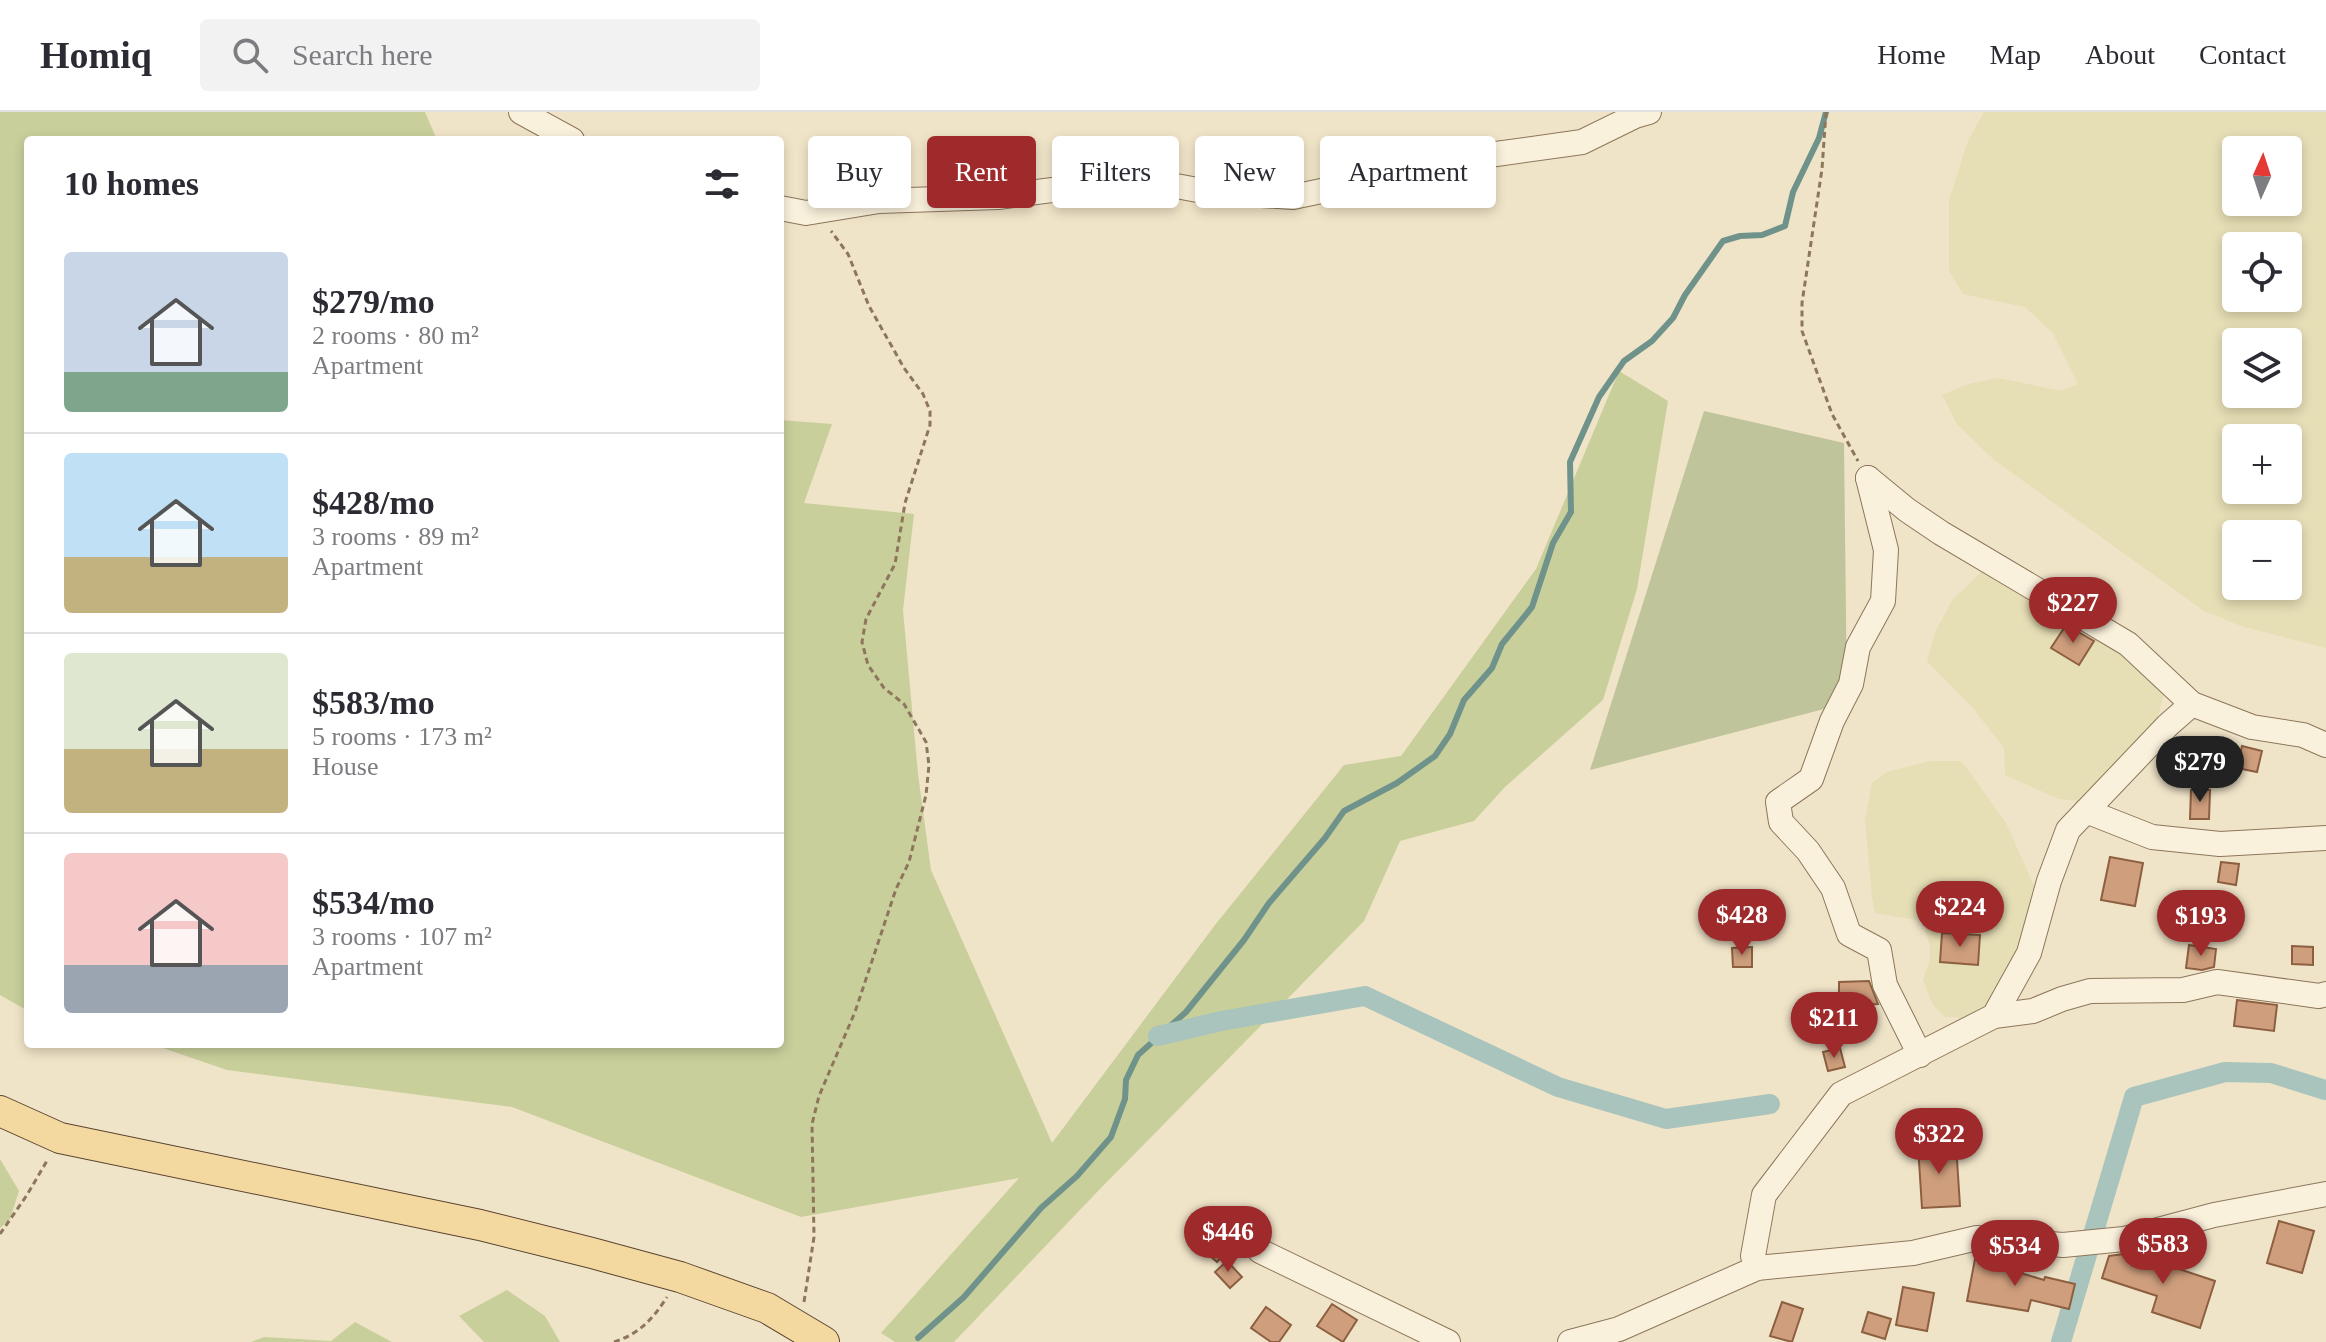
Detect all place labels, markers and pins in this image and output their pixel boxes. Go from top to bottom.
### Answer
pin: $227 [2026,577,2120,645]
pin: $279 [2153,736,2247,804]
pin: $224 [1913,881,2007,949]
pin: $428 [1695,889,1789,957]
pin: $193 [2154,890,2248,958]
pin: $211 [1787,992,1881,1060]
pin: $322 [1892,1108,1986,1176]
pin: $446 [1181,1206,1275,1274]
pin: $583 [2116,1218,2210,1286]
pin: $534 [1968,1220,2062,1288]

